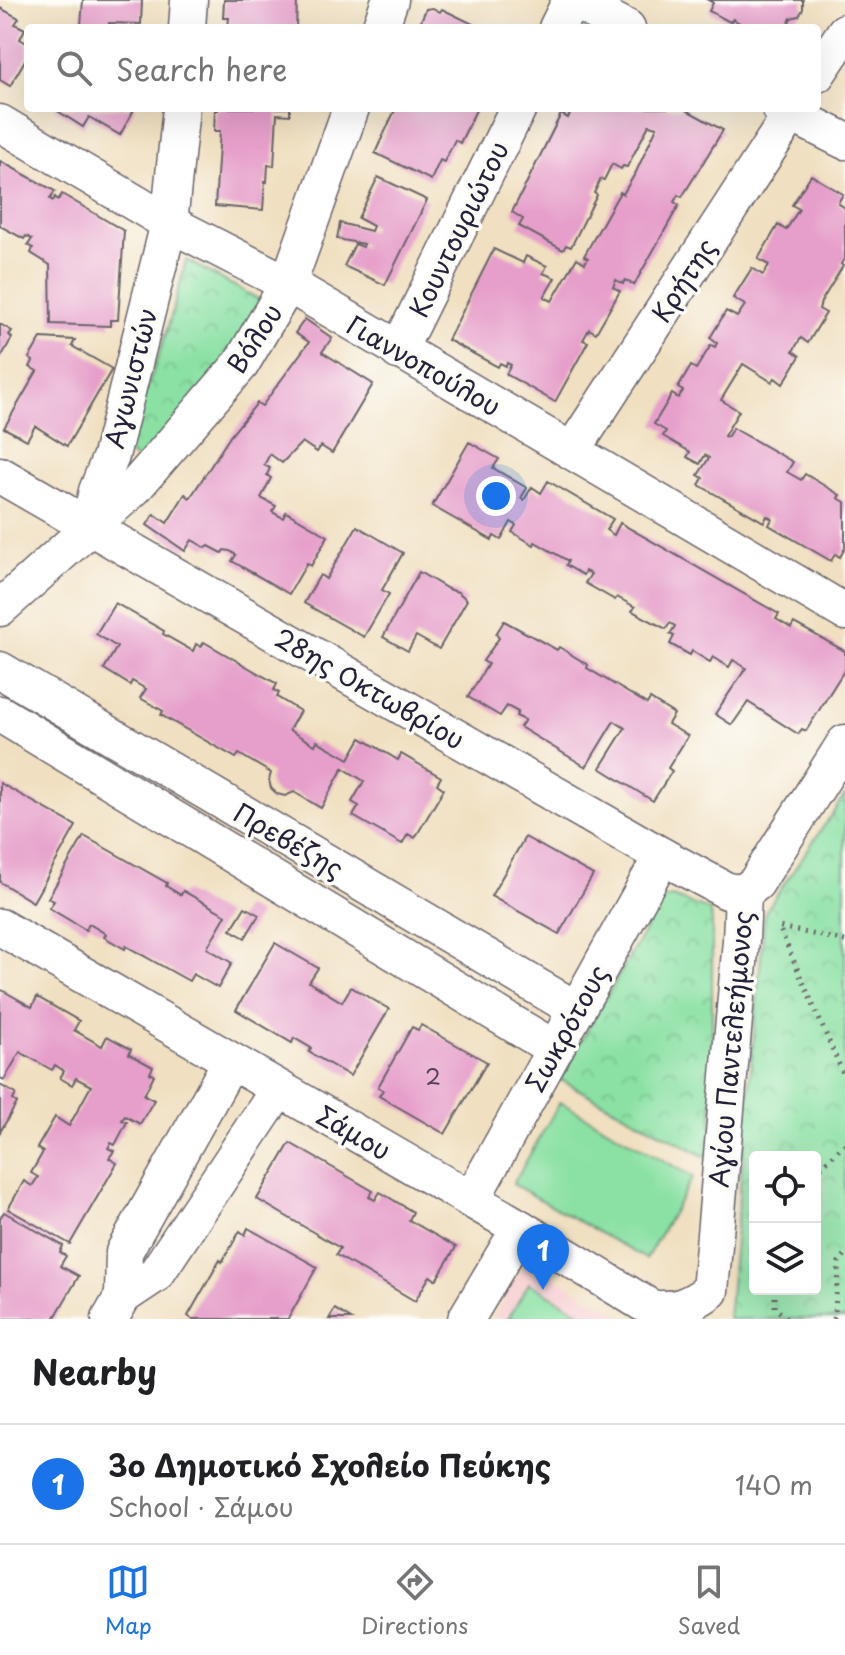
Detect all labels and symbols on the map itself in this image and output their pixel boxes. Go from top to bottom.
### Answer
street label: Κουντουριώτου [398,134,518,324]
street label: Κρήτης [641,230,725,330]
street label: Βόλου [217,295,291,381]
street label: Αγωνιστών [94,304,166,452]
street label: Γιαννοπούλου [340,305,508,425]
your location [476,476,516,516]
street label: 28ης Οκτωβρίου [268,618,472,758]
street label: Πρεβέζης [227,793,351,887]
street label: Αγίου Παντελεήμονος [698,909,762,1189]
street label: Σωκρότους [515,957,617,1099]
house number: 2 [425,1059,441,1092]
street label: Σάμου [310,1095,398,1169]
pin: 1 [517,1224,569,1290]

